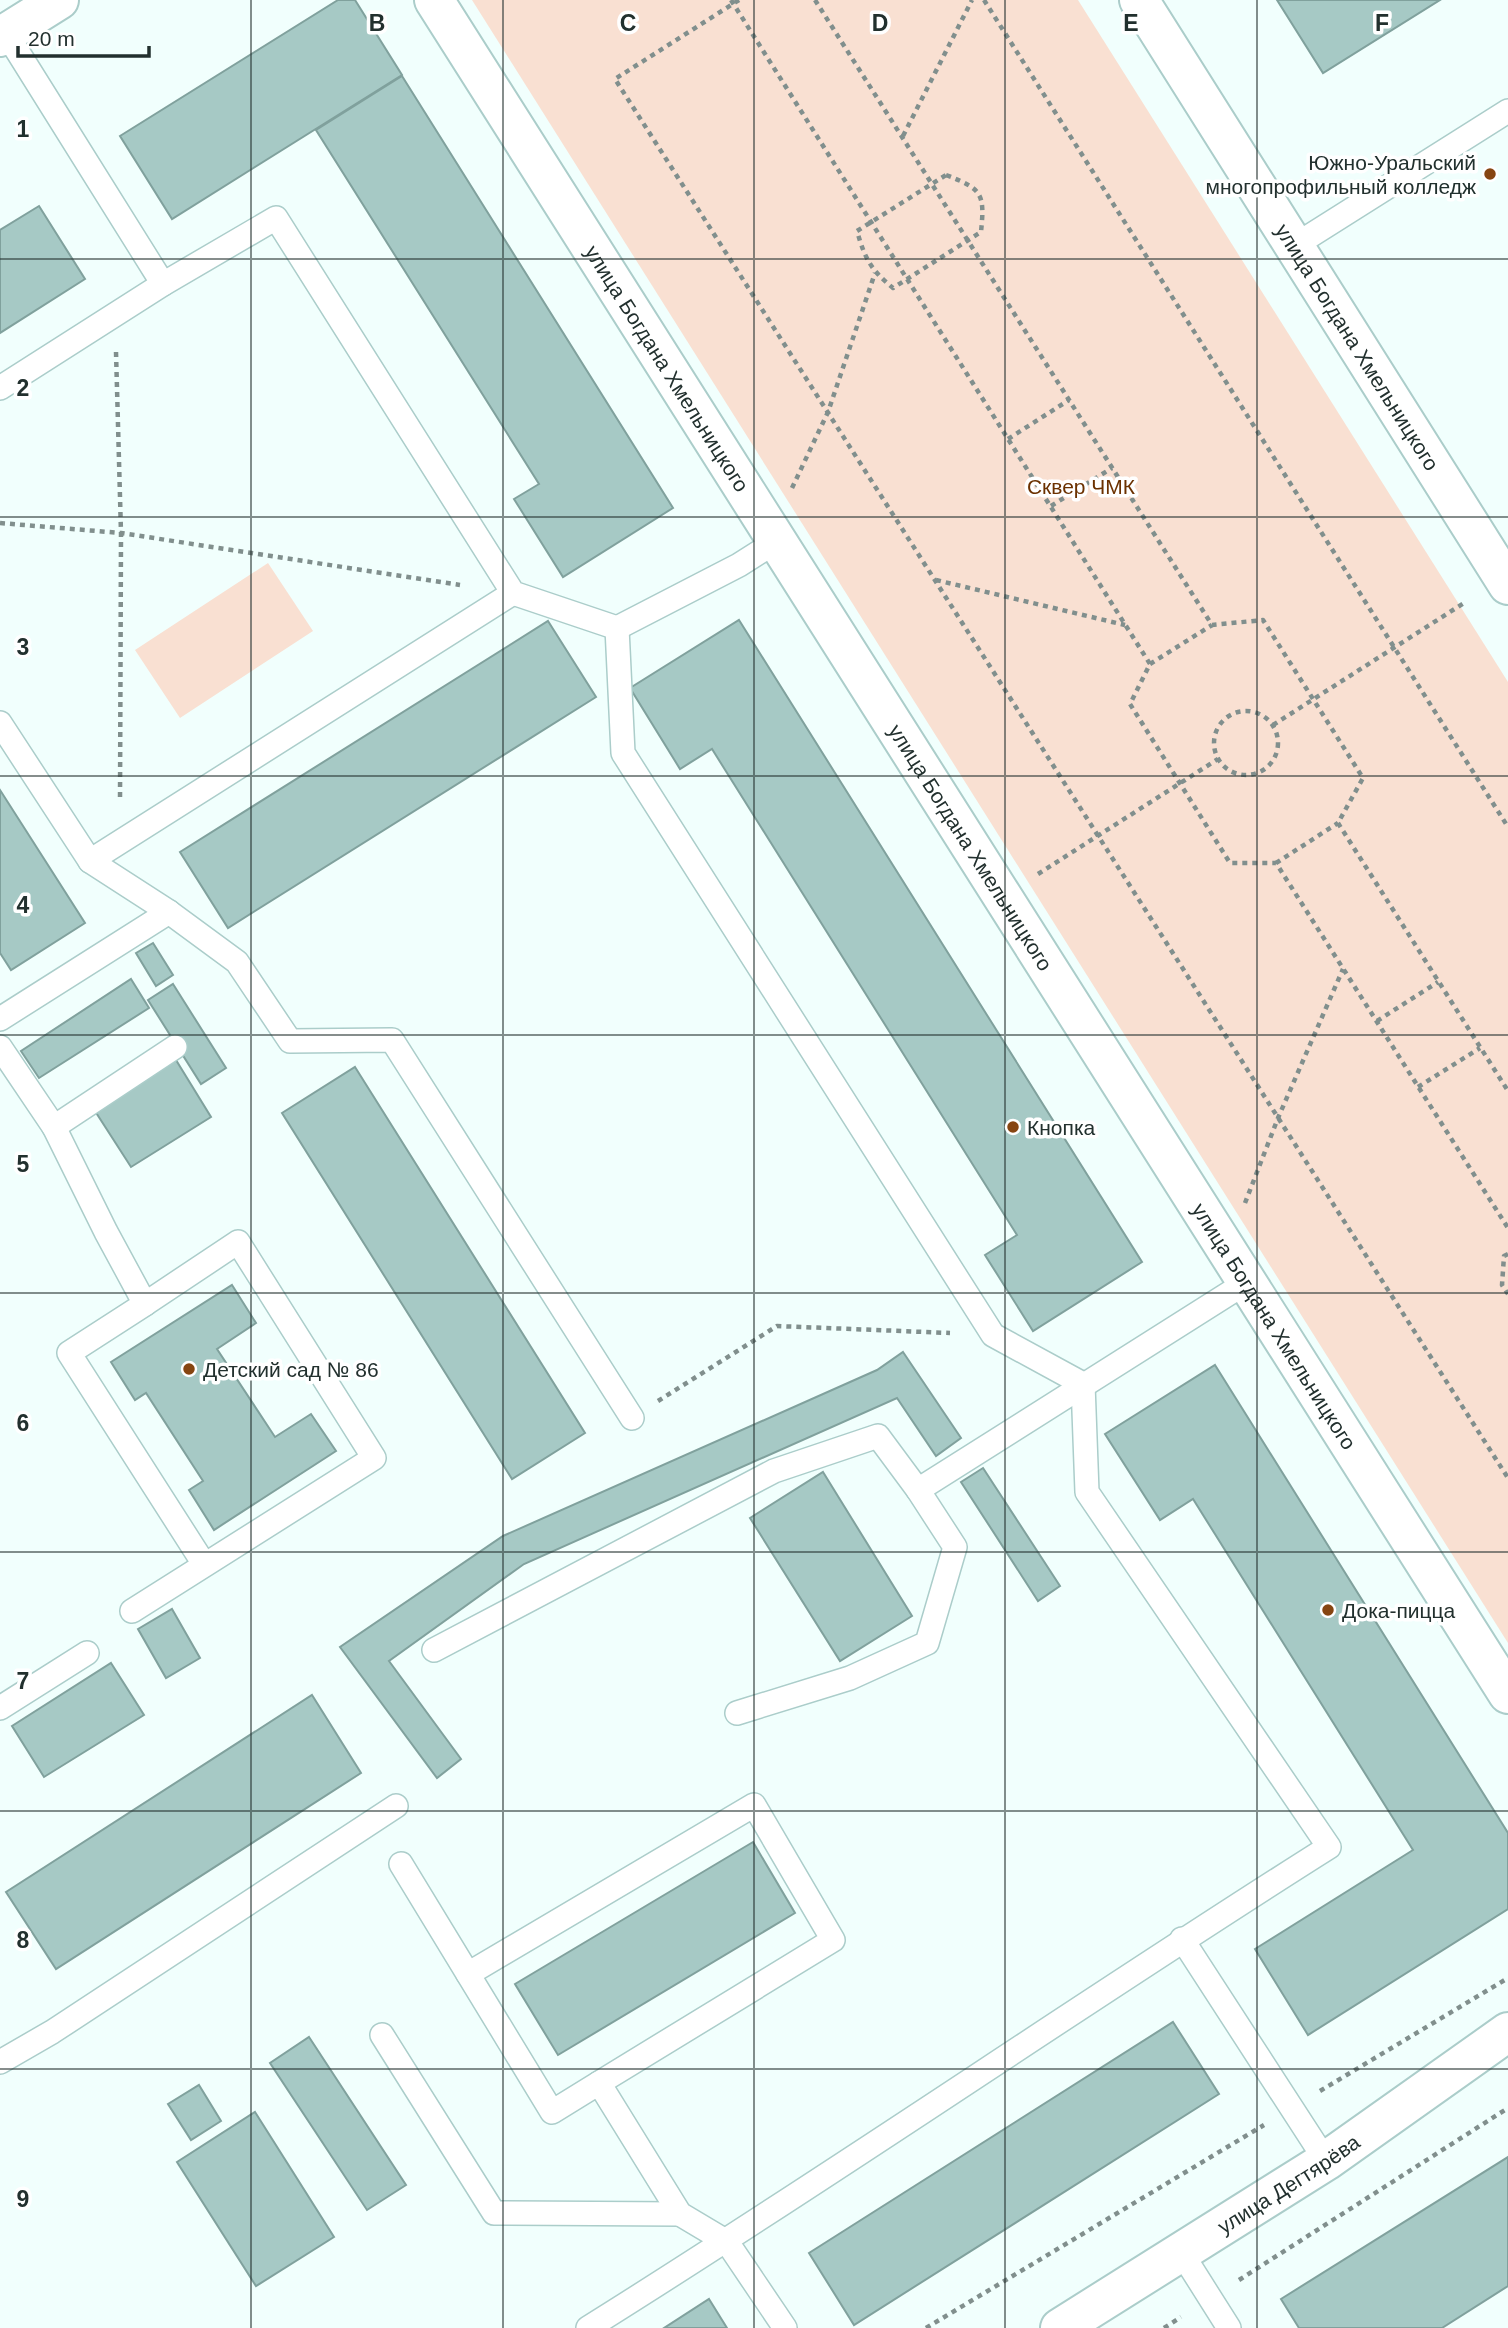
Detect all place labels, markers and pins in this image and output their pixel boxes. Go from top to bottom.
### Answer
place label: Южно-Уральский многопрофильный колледж [1206,151,1476,198]
marker: Южно-Уральский многопрофильный колледж [1482,166,1498,182]
place label: Кнопка [1027,1116,1096,1139]
marker: Кнопка [1005,1119,1021,1135]
place label: Детский сад № 86 [203,1358,379,1381]
marker: Детский сад № 86 [181,1361,197,1377]
place label: Дока-пицца [1342,1599,1456,1622]
marker: Дока-пицца [1320,1602,1336,1618]

